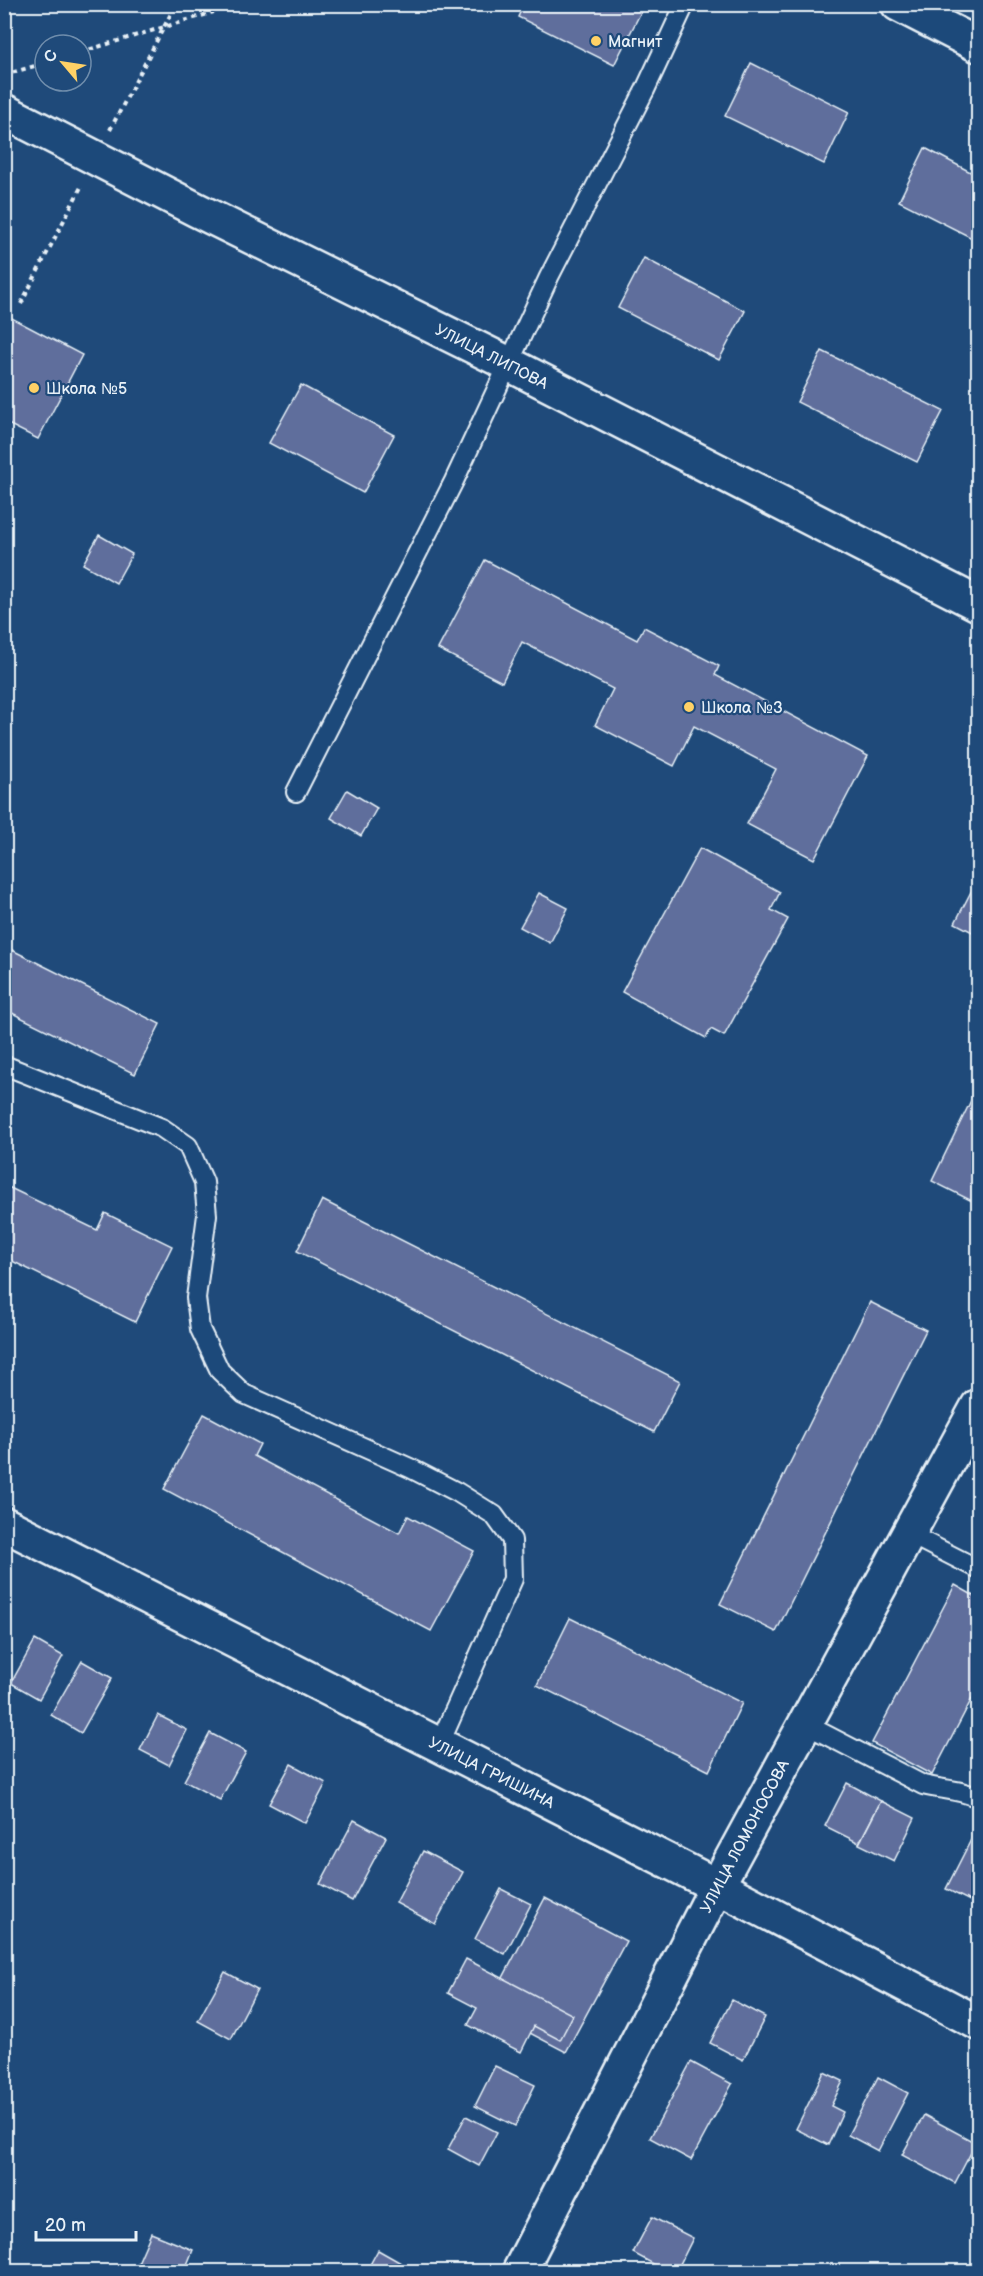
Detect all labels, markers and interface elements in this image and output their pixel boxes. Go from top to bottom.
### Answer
north arrow [33,33,93,93]
place label: Магнит [608,33,663,52]
marker: Магнит [589,34,603,48]
text: С [40,47,62,66]
street label: УЛИЦА ЛИПОВА [432,321,551,394]
place label: Школа №5 [46,380,127,399]
marker: Школа №5 [27,381,41,395]
place label: Школа №3 [701,699,783,718]
marker: Школа №3 [682,700,696,714]
street label: УЛИЦА ГРИШИНА [425,1733,558,1813]
street label: УЛИЦА ЛОМОНОСОВА [697,1757,794,1917]
scale bar [36,2204,136,2242]
text: 20 m [45,2215,86,2236]

